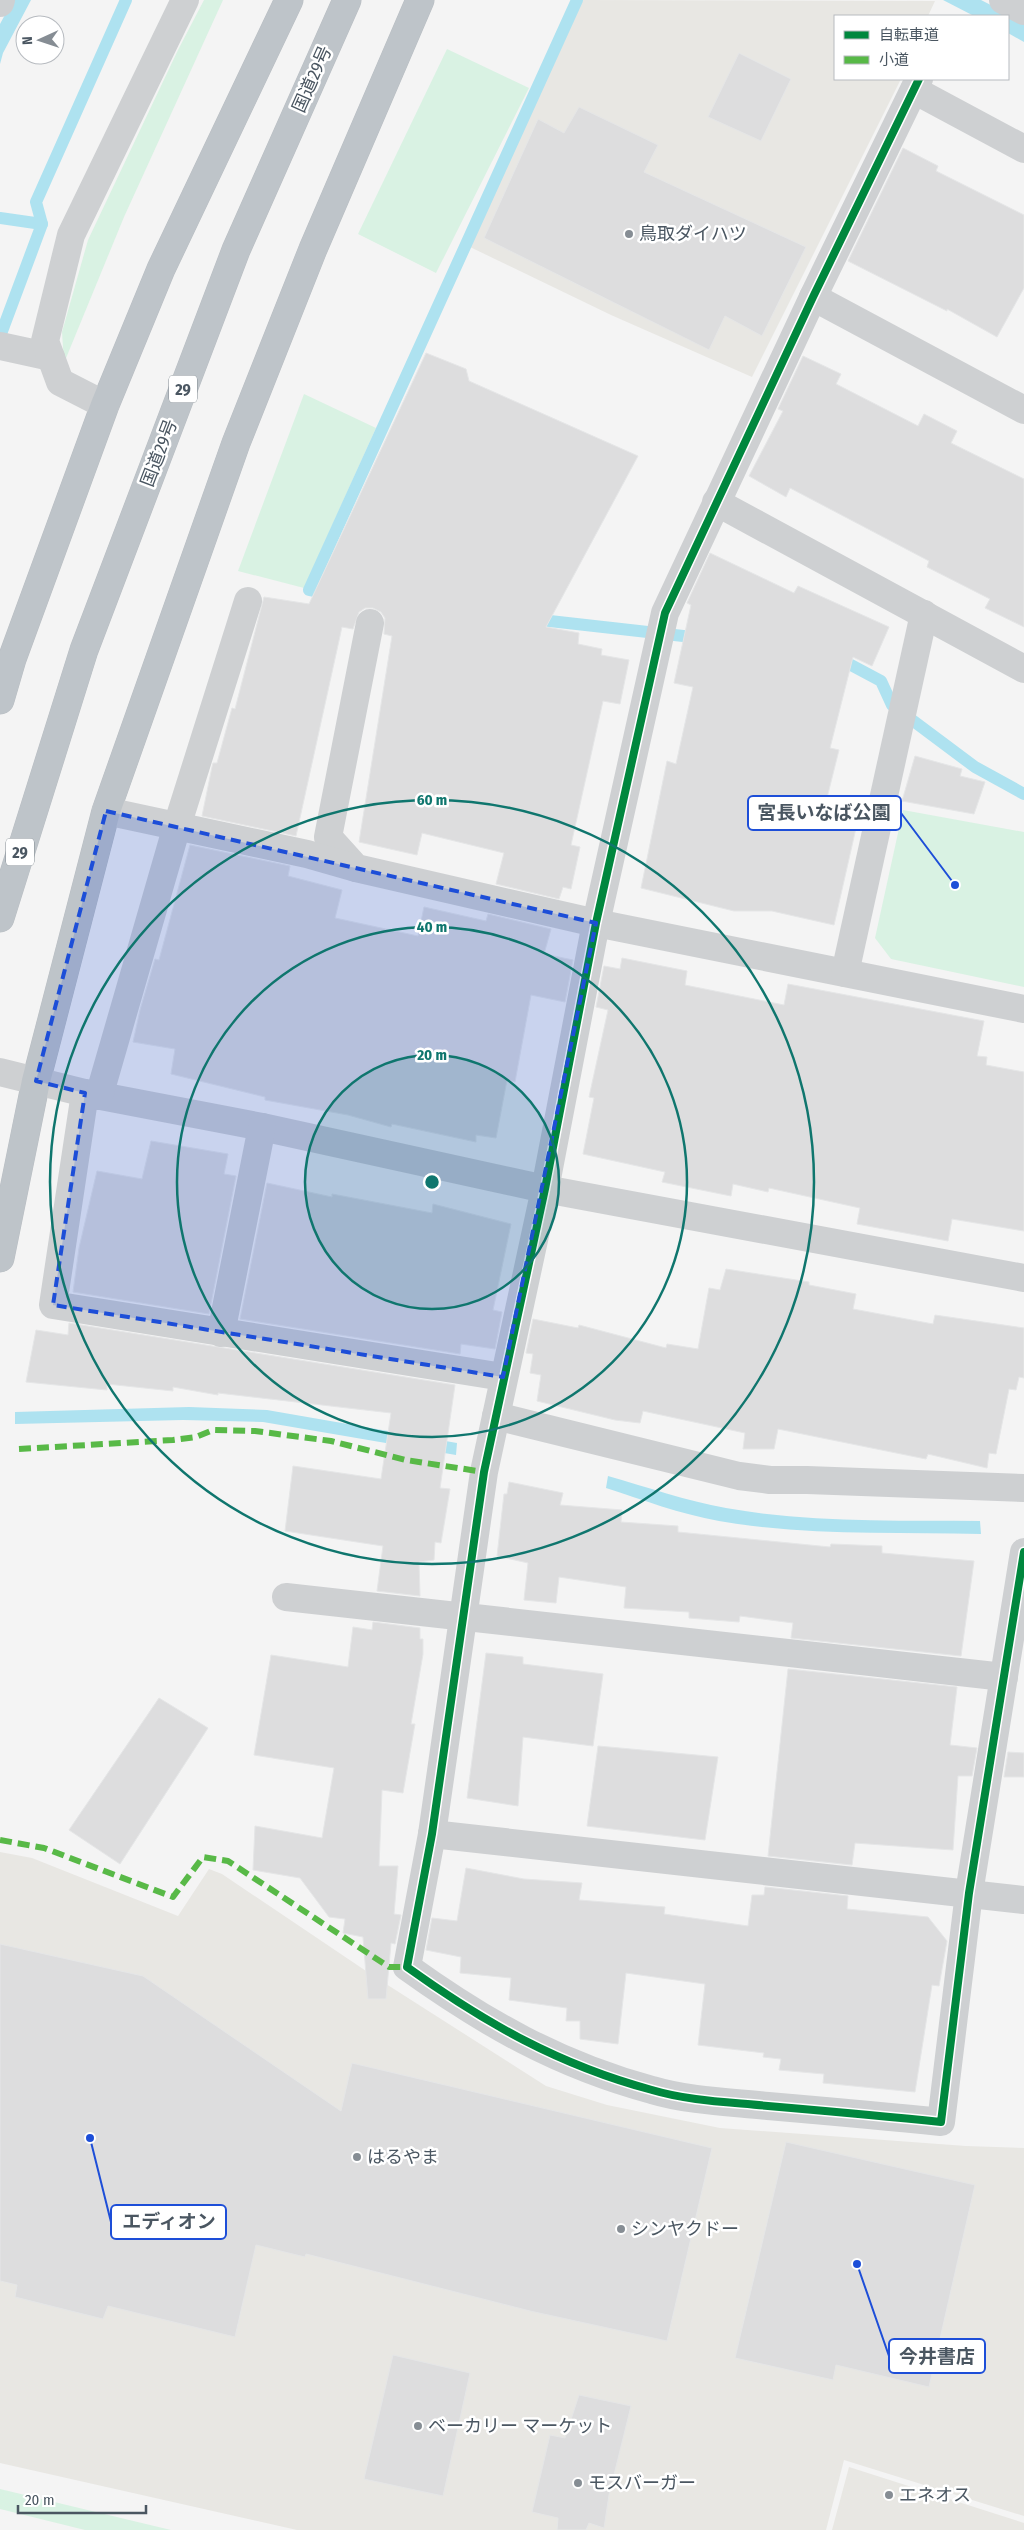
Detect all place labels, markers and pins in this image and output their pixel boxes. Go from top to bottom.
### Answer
place label: 鳥取ダイハツ [639,223,747,245]
marker: 鳥取ダイハツ [623,228,635,240]
callout: 宮長いなば公園 [748,796,901,830]
centre of rings [423,1173,441,1191]
place label: はるやま [367,2146,439,2168]
marker: はるやま [351,2151,363,2163]
callout: エディオン [111,2205,226,2239]
place label: シンヤクドー [631,2218,739,2240]
marker: シンヤクドー [615,2223,627,2235]
callout: 今井書店 [889,2339,985,2373]
place label: ベーカリー マーケット [428,2415,612,2437]
marker: ベーカリー マーケット [412,2420,424,2432]
place label: モスバーガー [588,2472,696,2494]
marker: モスバーガー [572,2477,584,2489]
place label: エネオス [899,2484,971,2506]
marker: エネオス [883,2489,895,2501]

